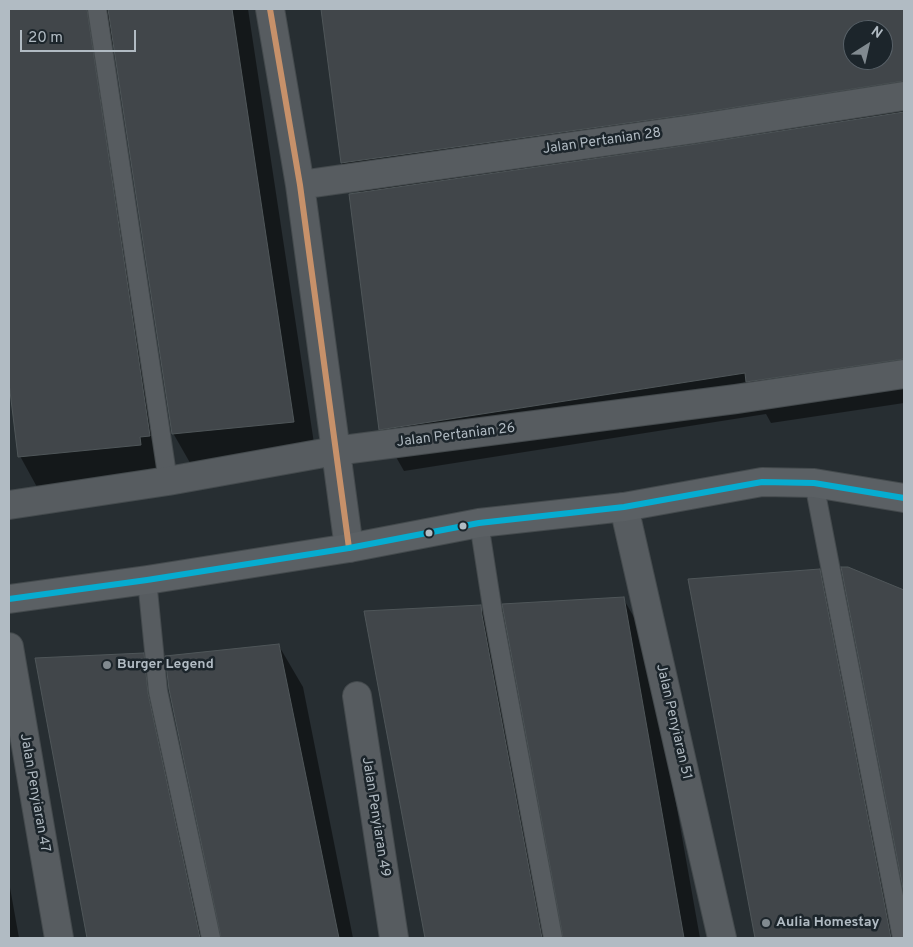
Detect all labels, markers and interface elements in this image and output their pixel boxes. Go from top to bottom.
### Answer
scale bar [22,20,139,52]
north arrow [843,20,893,70]
text: N [867,23,885,43]
text: 20 m [28,29,63,48]
street label: Jalan Pertanian 28 [542,125,662,159]
street label: Jalan Pertanian 26 [396,420,516,452]
unlabelled marker [458,521,468,531]
unlabelled marker [424,528,434,538]
place label: Burger Legend [117,657,214,673]
marker: Burger Legend [101,659,113,671]
street label: Jalan Penyiaran 51 [652,663,694,781]
street label: Jalan Penyiaran 47 [15,732,53,854]
street label: Jalan Penyiaran 49 [357,756,393,878]
place label: Aulia Homestay [776,915,879,931]
marker: Aulia Homestay [760,917,772,929]

